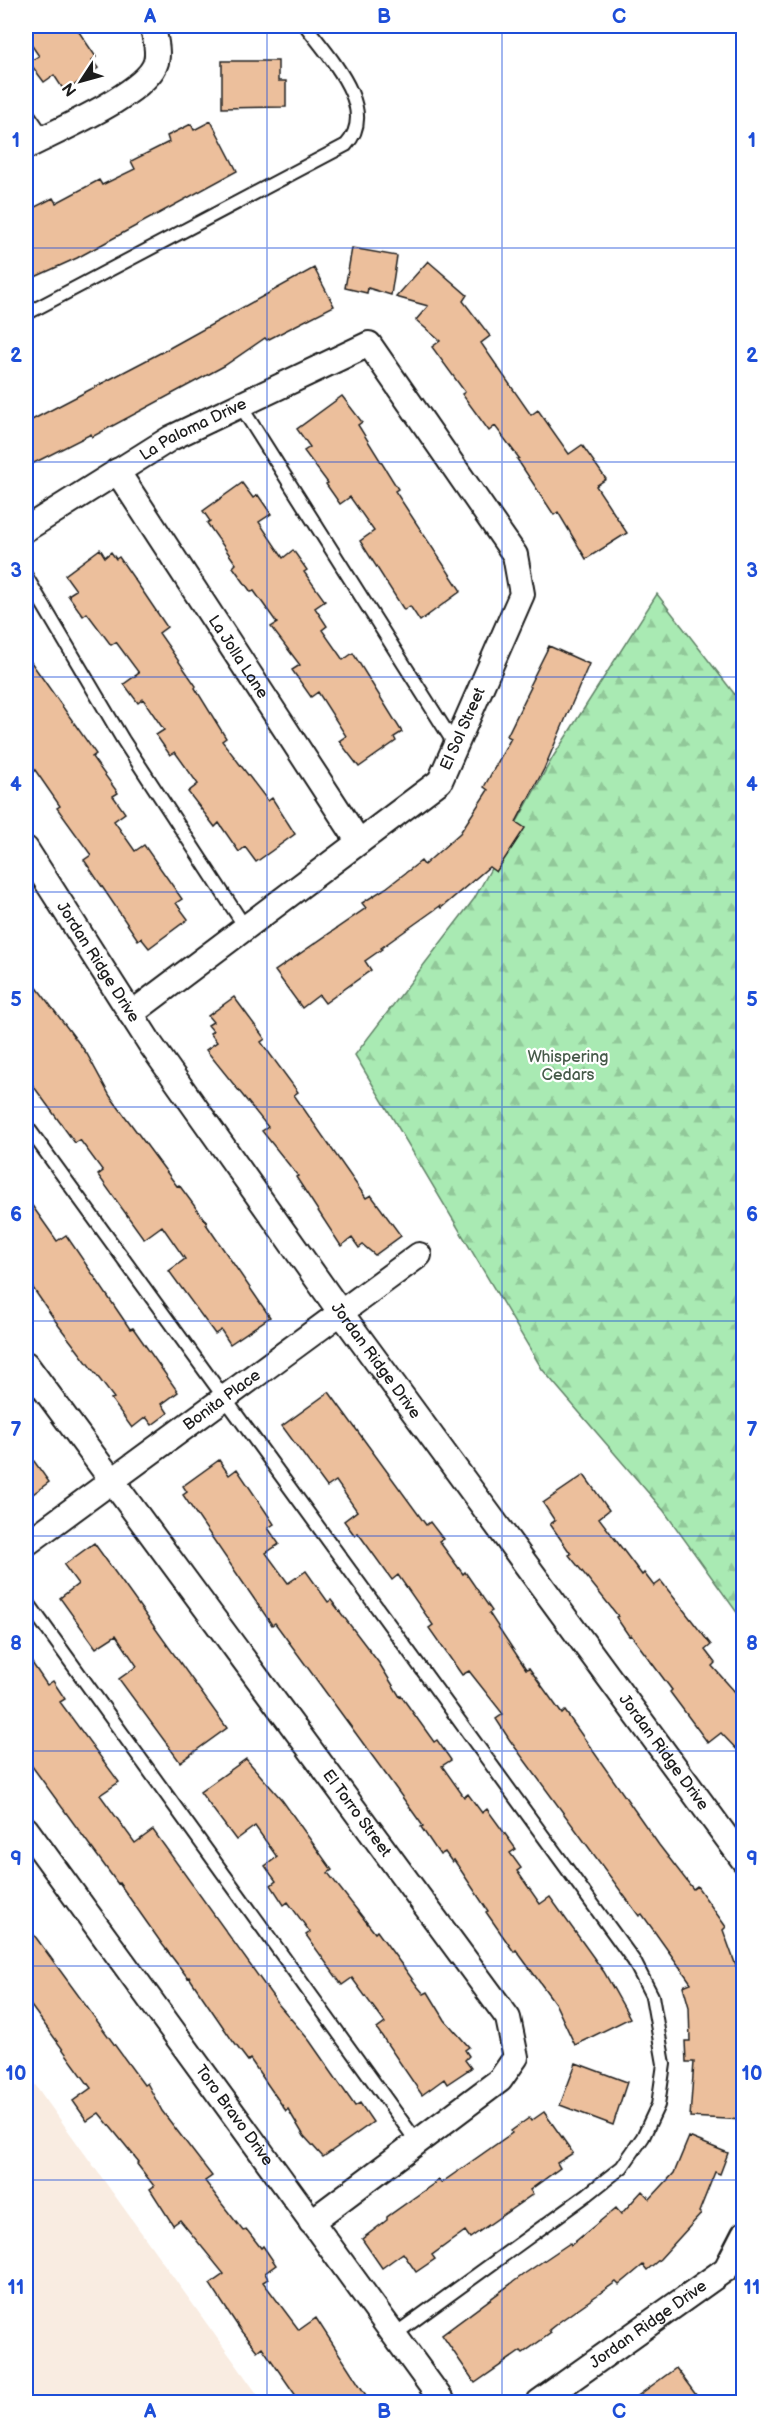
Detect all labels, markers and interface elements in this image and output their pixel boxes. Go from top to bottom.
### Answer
text: A [143,5,157,29]
text: B [377,5,391,29]
text: C [612,5,626,29]
north arrow [51,51,111,111]
text: N [59,78,81,99]
text: 1 [12,129,20,153]
text: 1 [748,129,756,153]
text: 2 [10,344,22,368]
text: 2 [746,344,758,368]
street label: La Paloma Drive [136,394,250,465]
text: 3 [10,559,22,583]
text: 3 [746,559,758,583]
street label: La Jolla Lane [204,612,273,702]
street label: El Sol Street [436,685,490,773]
text: 4 [10,773,22,797]
text: 4 [746,773,758,797]
street label: Jordan Ridge Drive [53,898,144,1026]
text: 5 [10,988,22,1012]
text: 5 [746,988,758,1012]
park label: Whispering Cedars [527,1048,609,1085]
text: 6 [10,1203,22,1227]
text: 6 [746,1203,758,1227]
street label: Jordan Ridge Drive [327,1299,425,1423]
street label: Bonita Place [179,1365,265,1435]
text: 7 [10,1418,22,1442]
text: 7 [746,1418,758,1442]
text: 8 [10,1632,22,1656]
text: 8 [746,1632,758,1656]
street label: Jordan Ridge Drive [615,1690,713,1814]
street label: El Torro Street [319,1766,395,1860]
text: 9 [10,1847,22,1871]
text: 9 [746,1847,758,1871]
street label: Toro Bravo Drive [191,2061,278,2170]
text: 10 [6,2062,26,2086]
text: 10 [742,2062,762,2086]
text: 11 [8,2276,24,2300]
street label: Jordan Ridge Drive [586,2276,711,2372]
text: 11 [744,2276,760,2300]
text: A [143,2400,157,2424]
text: B [377,2400,391,2424]
text: C [612,2400,626,2424]

